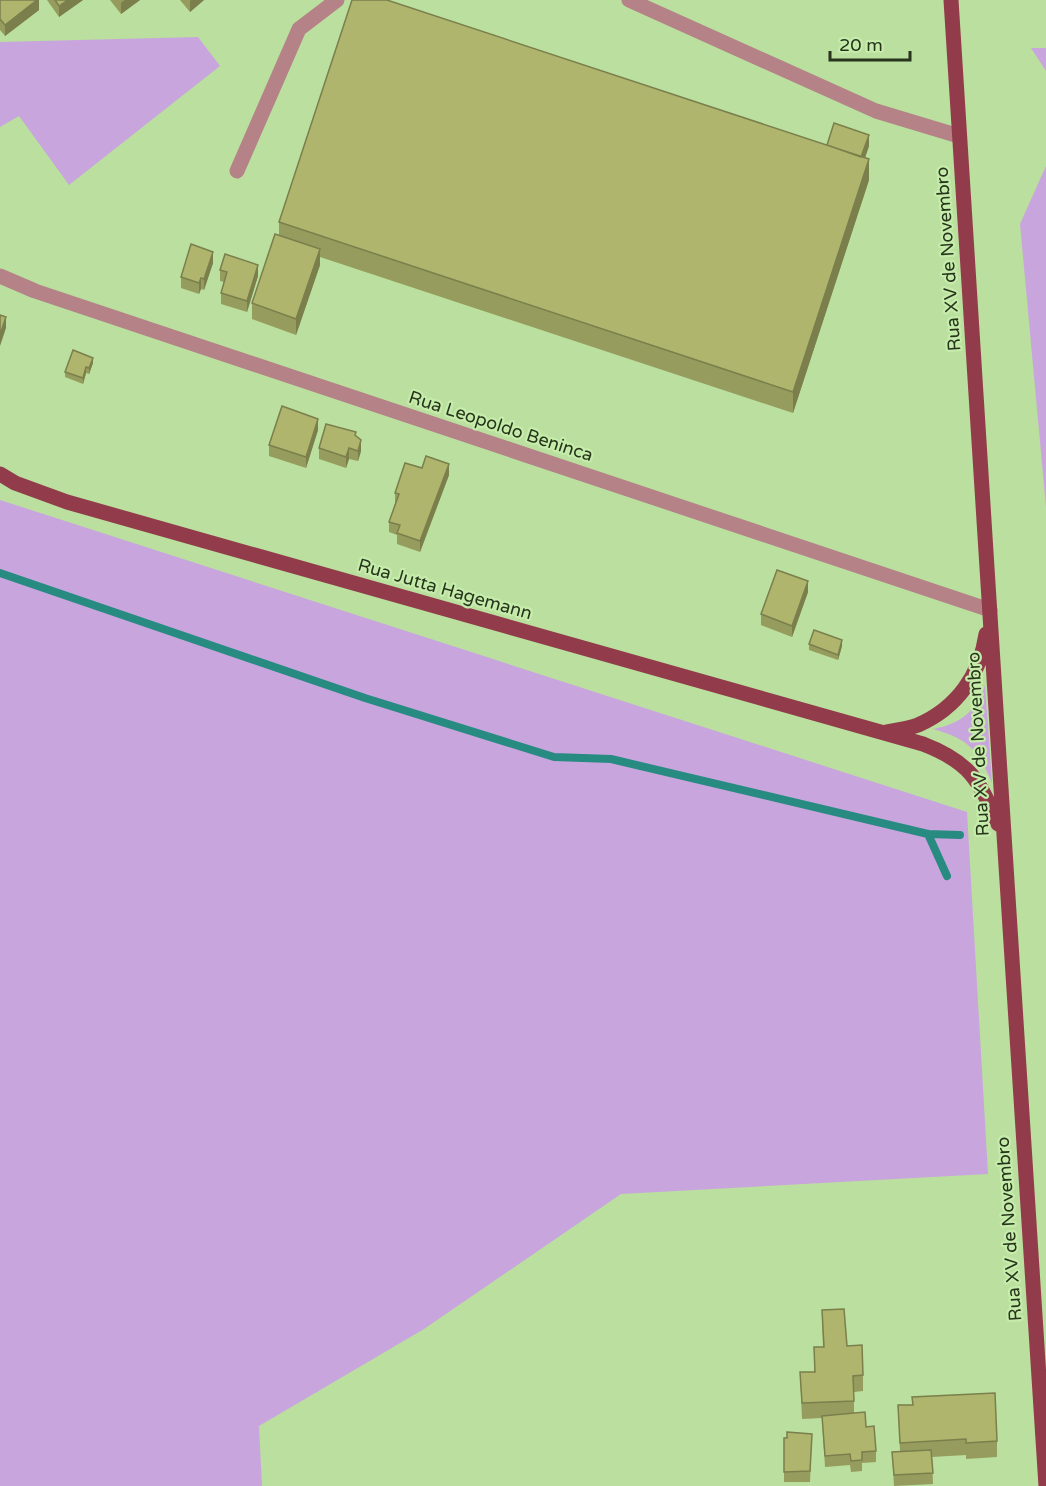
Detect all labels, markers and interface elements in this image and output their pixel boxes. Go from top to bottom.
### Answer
scale bar [830,24,910,62]
text: 20 m [839,34,883,56]
street label: Rua XV de Novembro [931,166,965,352]
street label: Rua Leopoldo Beninca [406,386,596,466]
street label: Rua Jutta Hagemann [355,554,535,624]
street label: Rua XV de Novembro [962,651,994,837]
street label: Rua XV de Novembro [992,1136,1026,1322]

